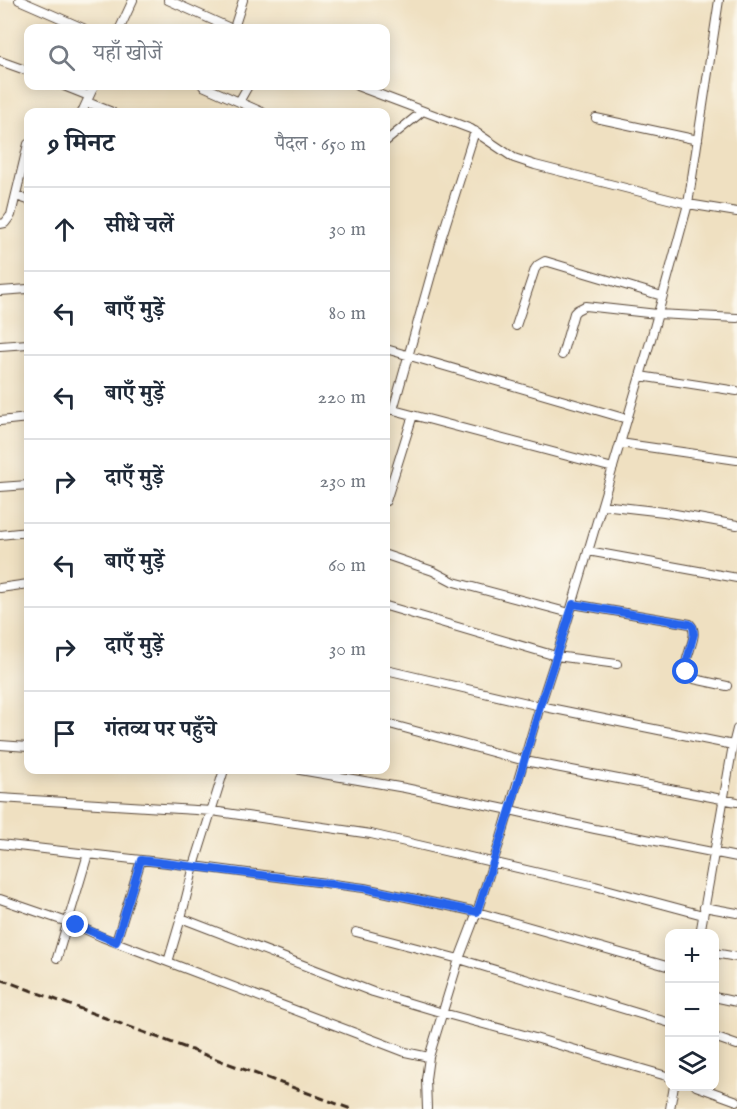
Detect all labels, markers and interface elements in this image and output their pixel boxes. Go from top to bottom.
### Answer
search box [24,24,390,90]
text: यहाँ खोजें [93,40,162,68]
icon: search [45,41,78,74]
text: 9 मिनट [48,127,114,160]
text: पैदल · 650 m [275,132,366,157]
text: सीधे चलें [105,212,174,240]
icon: ahead [48,213,81,246]
text: 30 m [329,217,366,242]
text: बाएँ मुड़ें [105,296,164,324]
icon: left [48,297,81,330]
text: 80 m [329,301,366,326]
text: बाएँ मुड़ें [105,380,164,408]
icon: left [48,381,81,414]
text: 220 m [318,385,366,410]
text: दाएँ मुड़ें [105,464,164,492]
icon: right [48,465,81,498]
text: 230 m [320,469,366,494]
text: बाएँ मुड़ें [105,548,164,576]
icon: left [48,549,81,582]
text: 60 m [328,553,366,578]
text: दाएँ मुड़ें [105,632,164,660]
icon: right [48,633,81,666]
text: 30 m [329,637,366,662]
route start [672,658,698,684]
text: गंतव्य पर पहुँचे [105,716,216,744]
icon: arrive [48,717,81,750]
route end [62,911,88,937]
map controls [665,929,719,1091]
button: + [665,929,719,983]
button: − [665,983,719,1037]
button: layers [665,1037,719,1091]

